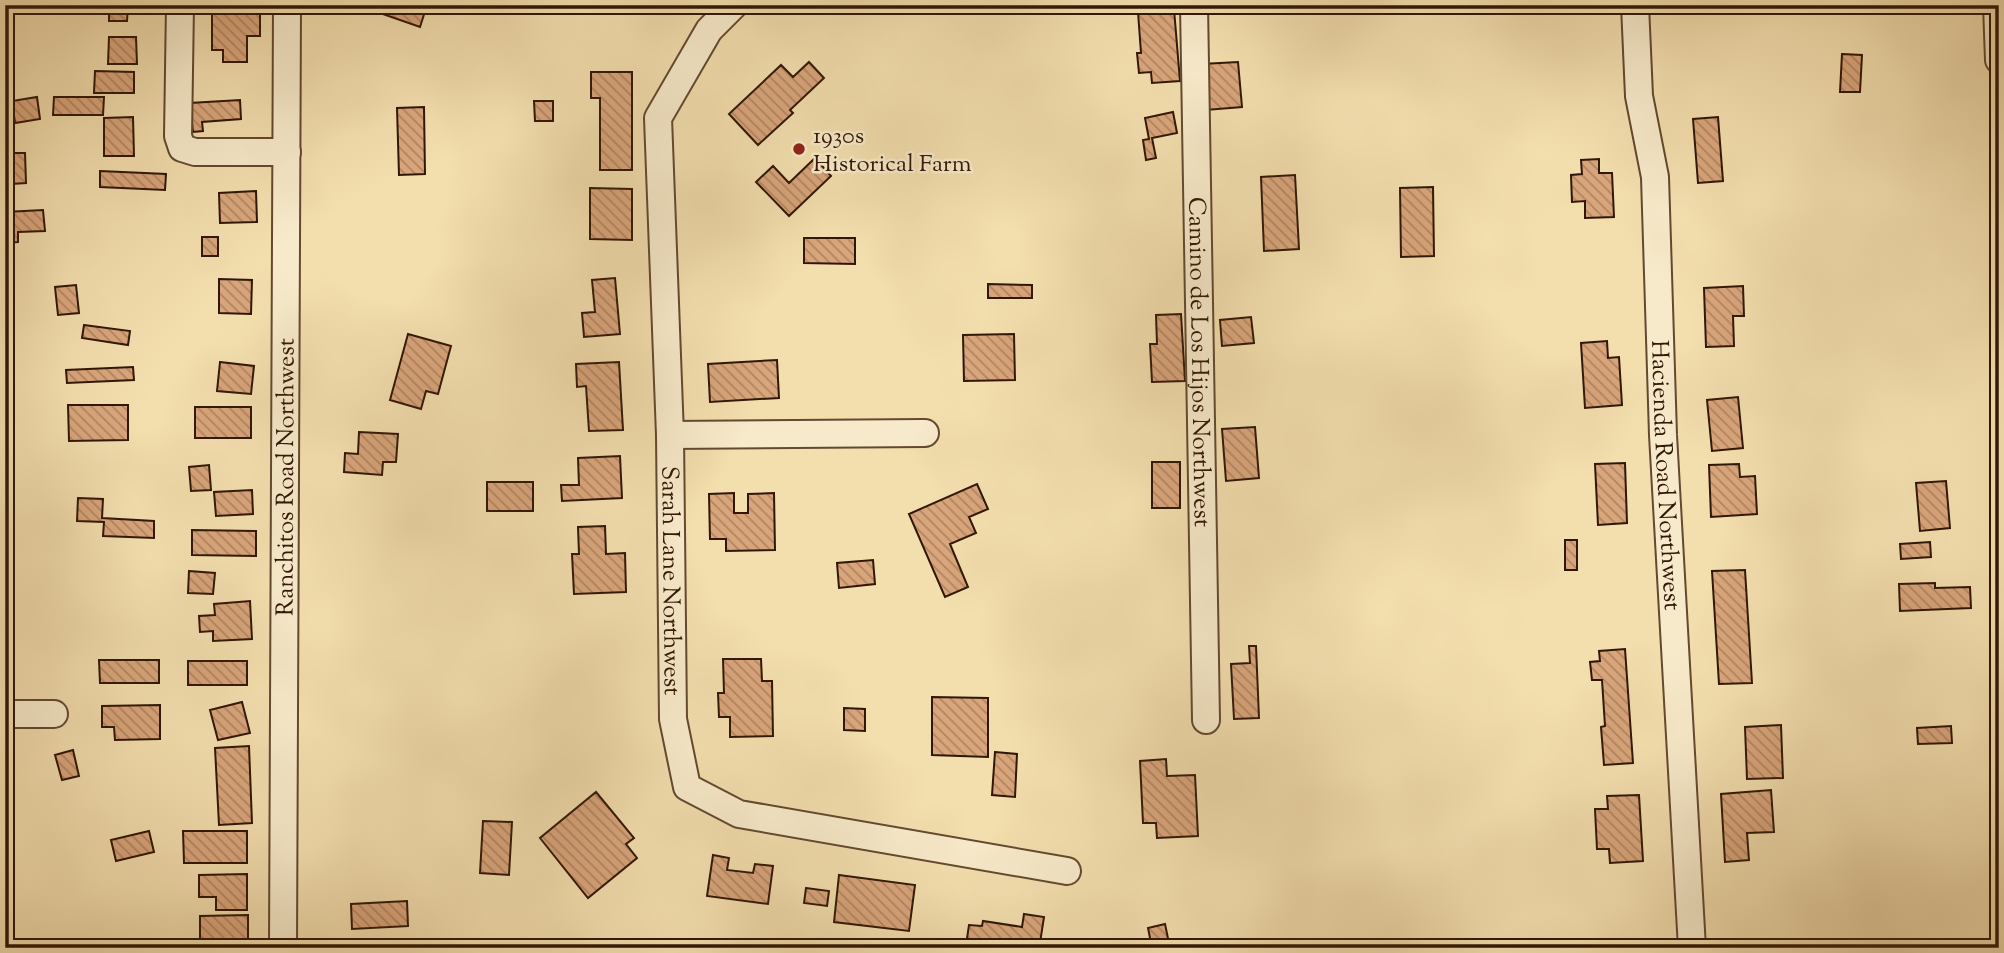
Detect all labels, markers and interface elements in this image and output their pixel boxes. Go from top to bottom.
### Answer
place label: 1930s Historical Farm [813,120,972,182]
marker: 1930s Historical Farm [791,141,807,157]
street label: Camino de Los Hijos Northwest [1178,197,1218,527]
street label: Ranchitos Road Northwest [269,338,305,616]
street label: Hacienda Road Northwest [1641,340,1688,611]
street label: Sarah Lane Northwest [651,466,688,696]

